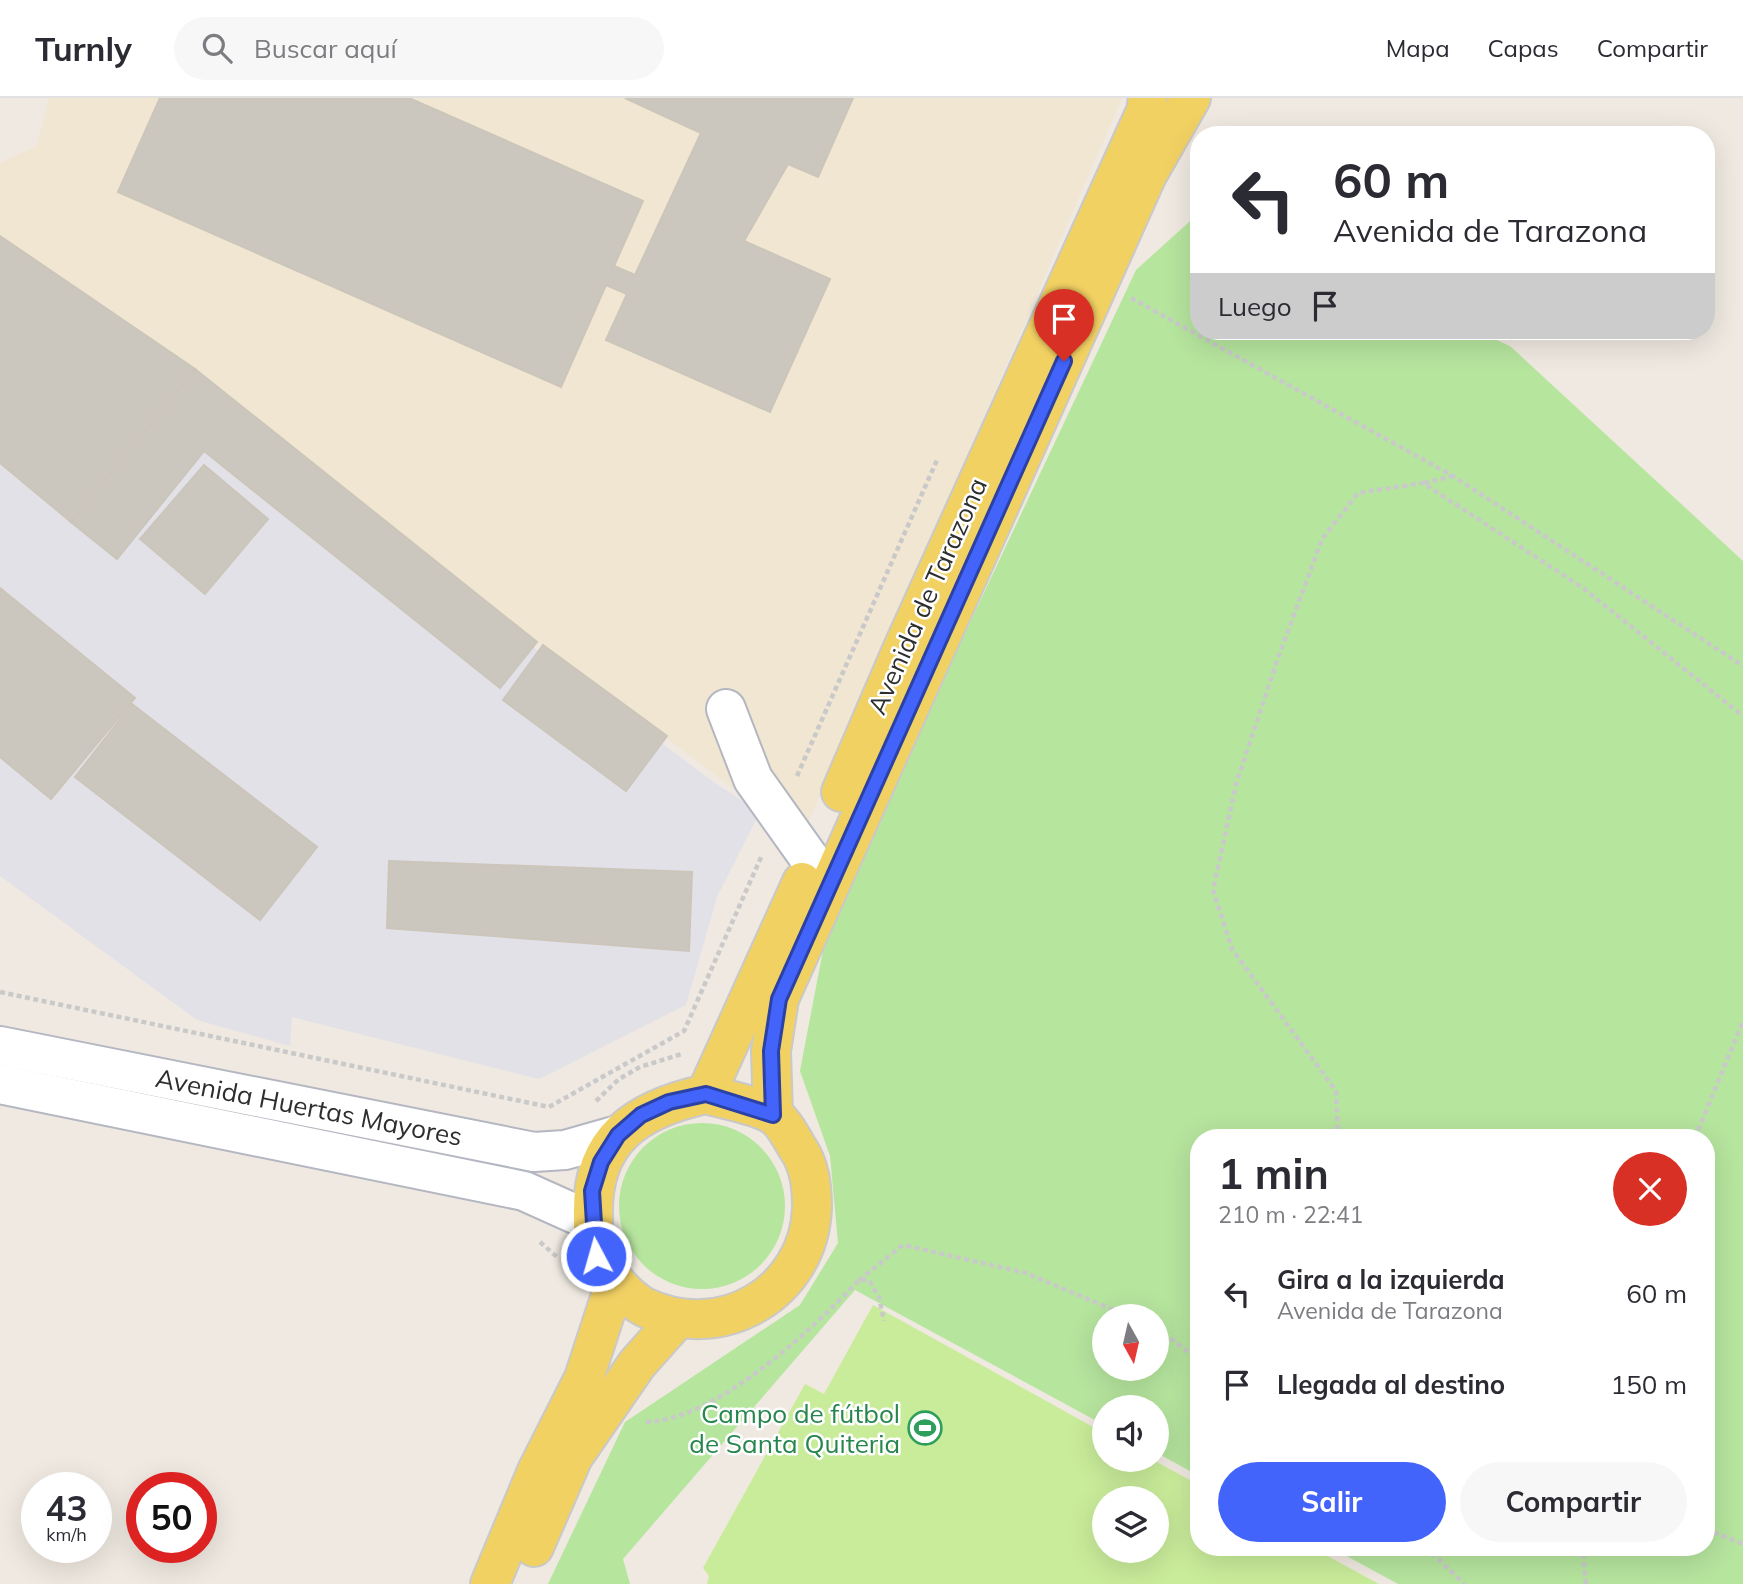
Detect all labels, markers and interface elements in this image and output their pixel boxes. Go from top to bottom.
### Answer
search box [174,17,664,80]
text: Turnly [35,28,132,69]
icon: search [198,29,236,67]
text: Buscar aquí [254,32,397,65]
text: Mapa [1386,33,1450,63]
text: Capas [1488,33,1559,63]
text: Compartir [1597,33,1708,63]
text: 60 m [1333,149,1449,210]
icon: left [1218,154,1309,245]
text: Avenida de Tarazona [1333,210,1647,250]
icon: arrive [1306,287,1344,325]
pin [1034,289,1094,361]
text: Luego [1218,290,1292,323]
icon: arrive [1045,300,1083,338]
street label: Avenida de Tarazona [860,473,994,719]
street label: Avenida Huertas Mayores [153,1061,465,1153]
text: 1 min [1218,1147,1329,1200]
button: close [1613,1152,1687,1226]
text: 210 m · 22:41 [1218,1200,1363,1229]
position arrow [559,1219,633,1293]
text: Gira a la izquierda [1277,1263,1505,1296]
icon: left [1218,1275,1256,1313]
text: 60 m [1626,1277,1687,1310]
text: Avenida de Tarazona [1277,1296,1503,1325]
north arrow [1092,1304,1169,1381]
map controls [1092,1304,1169,1563]
icon: arrive [1218,1366,1256,1404]
text: Llegada al destino [1277,1368,1505,1401]
text: 150 m [1611,1368,1687,1401]
button: sound [1092,1395,1169,1472]
place label: Campo de fútbol de Santa Quiteria [689,1397,900,1460]
sports icon: Campo de fútbol de Santa Quiteria [906,1409,944,1447]
button: Salir [1218,1462,1446,1542]
button: Compartir [1460,1462,1687,1542]
speed limit sign: 50 [126,1472,217,1563]
text: 43 [45,1486,88,1530]
button: layers [1092,1486,1169,1563]
text: km/h [46,1523,87,1546]

